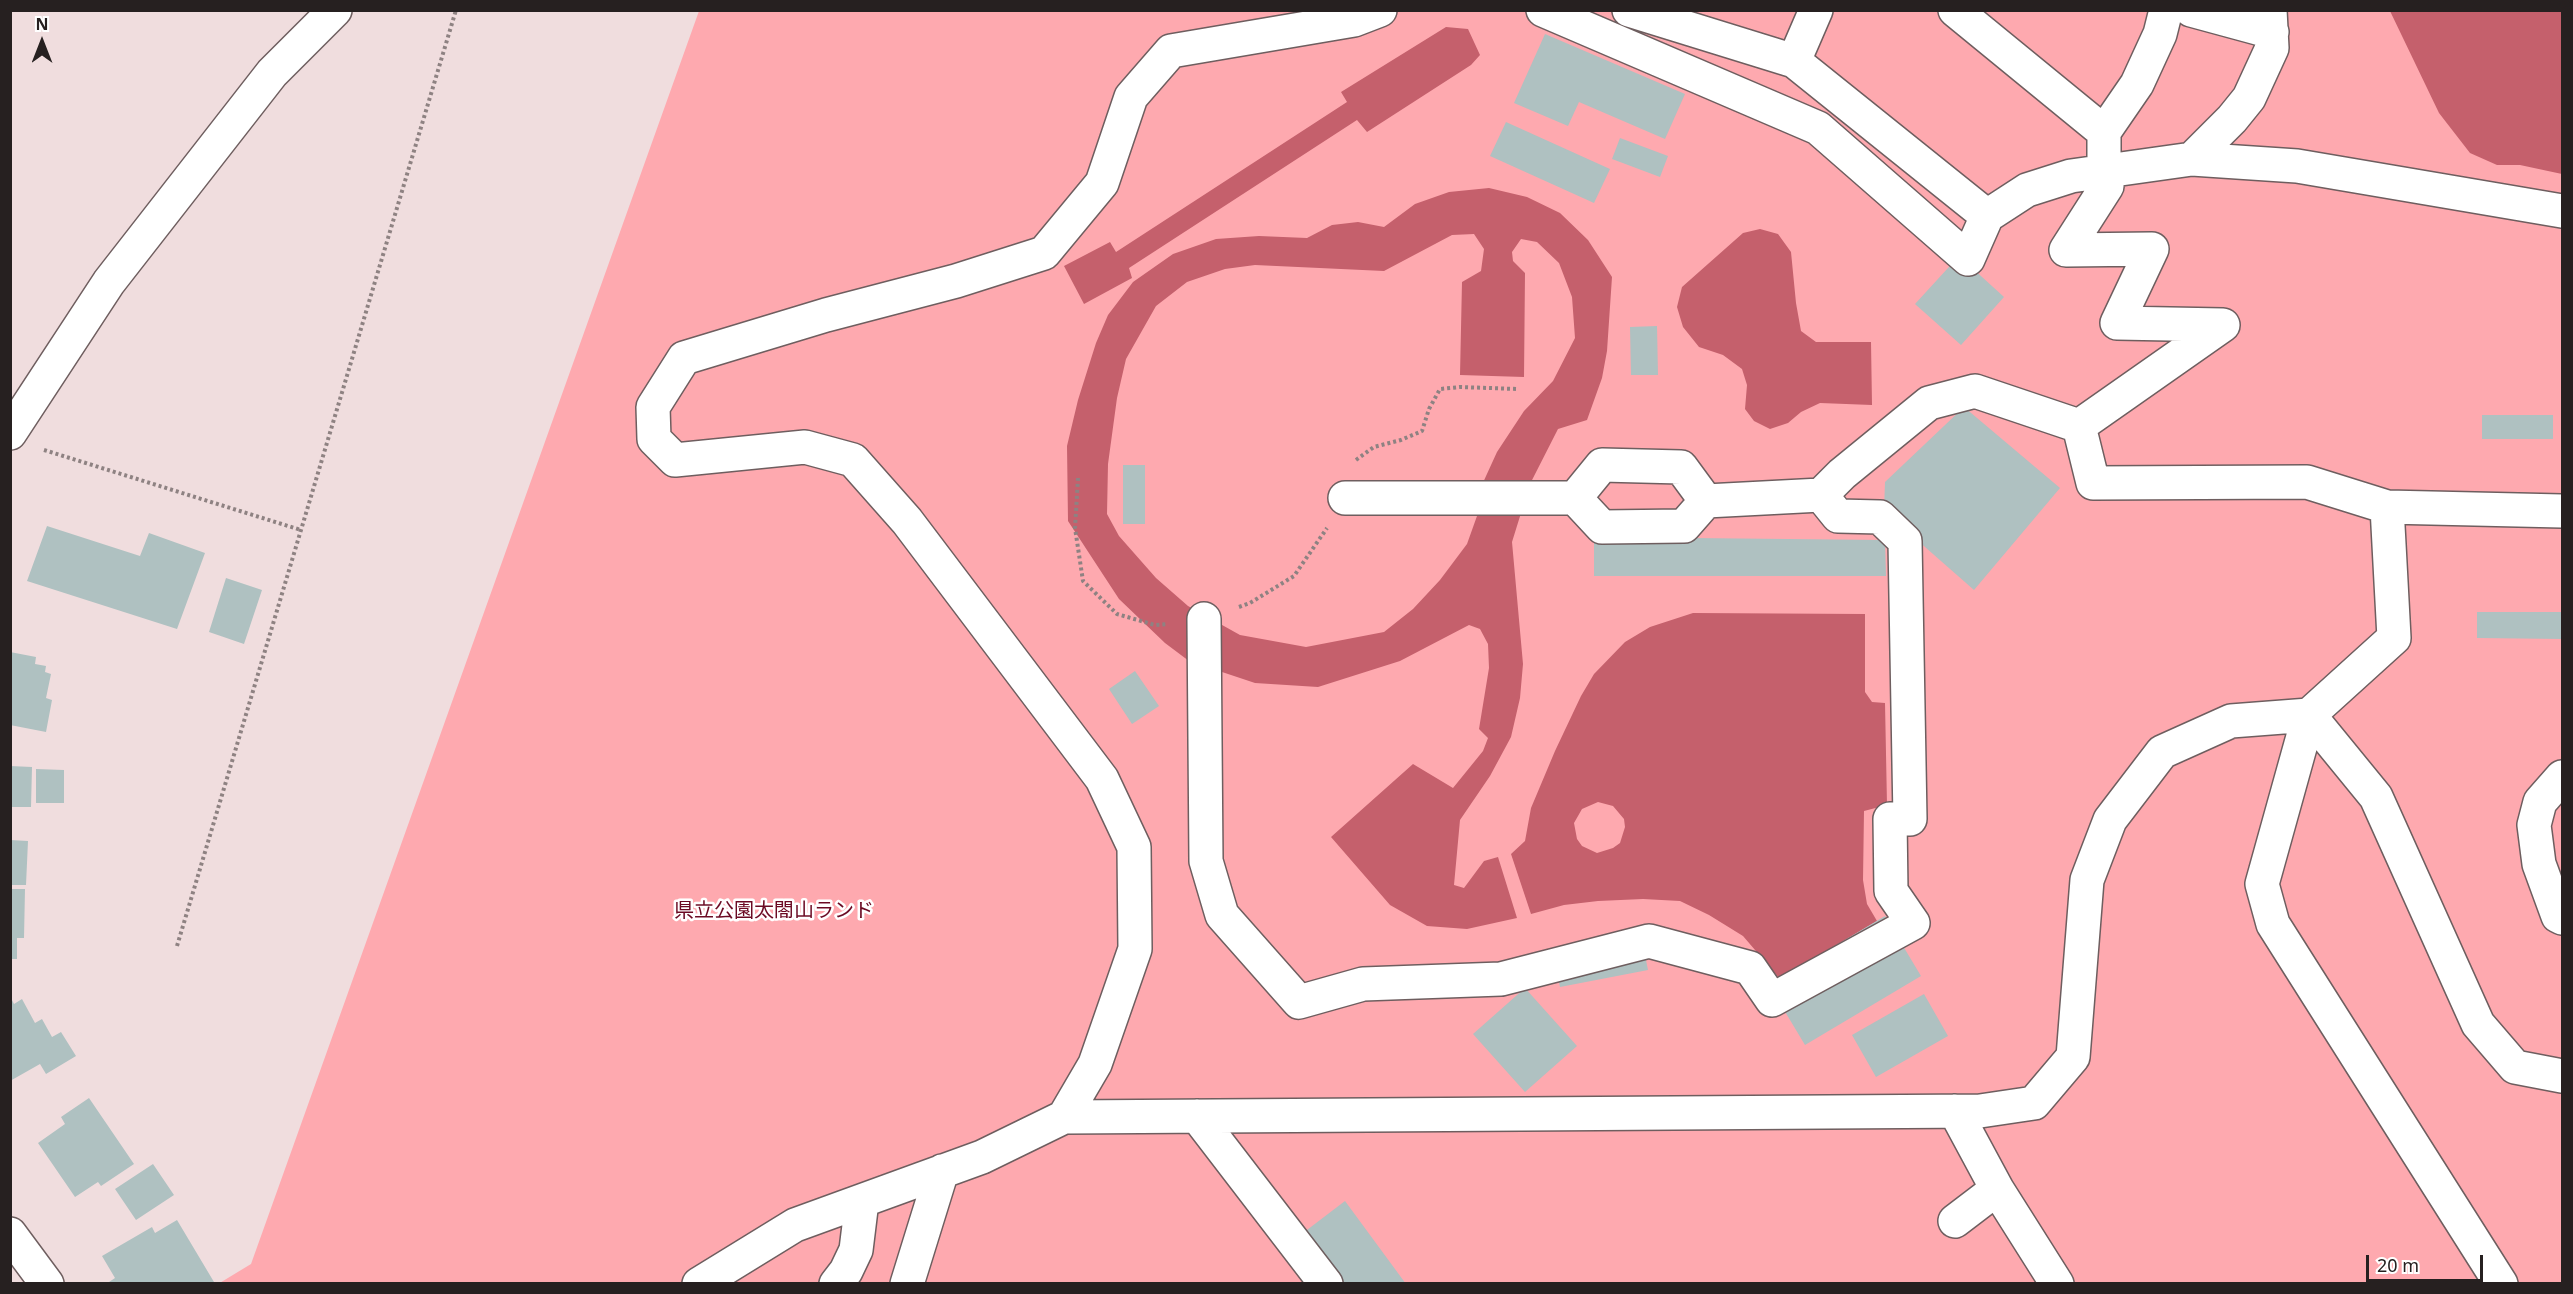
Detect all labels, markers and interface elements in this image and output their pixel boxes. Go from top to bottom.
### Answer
north arrow [12,12,72,72]
text: N [35,13,49,35]
park label: 県立公園太閤山ランド [674,899,874,923]
scale bar [2369,1243,2486,1281]
text: 20 m [2377,1253,2419,1277]

